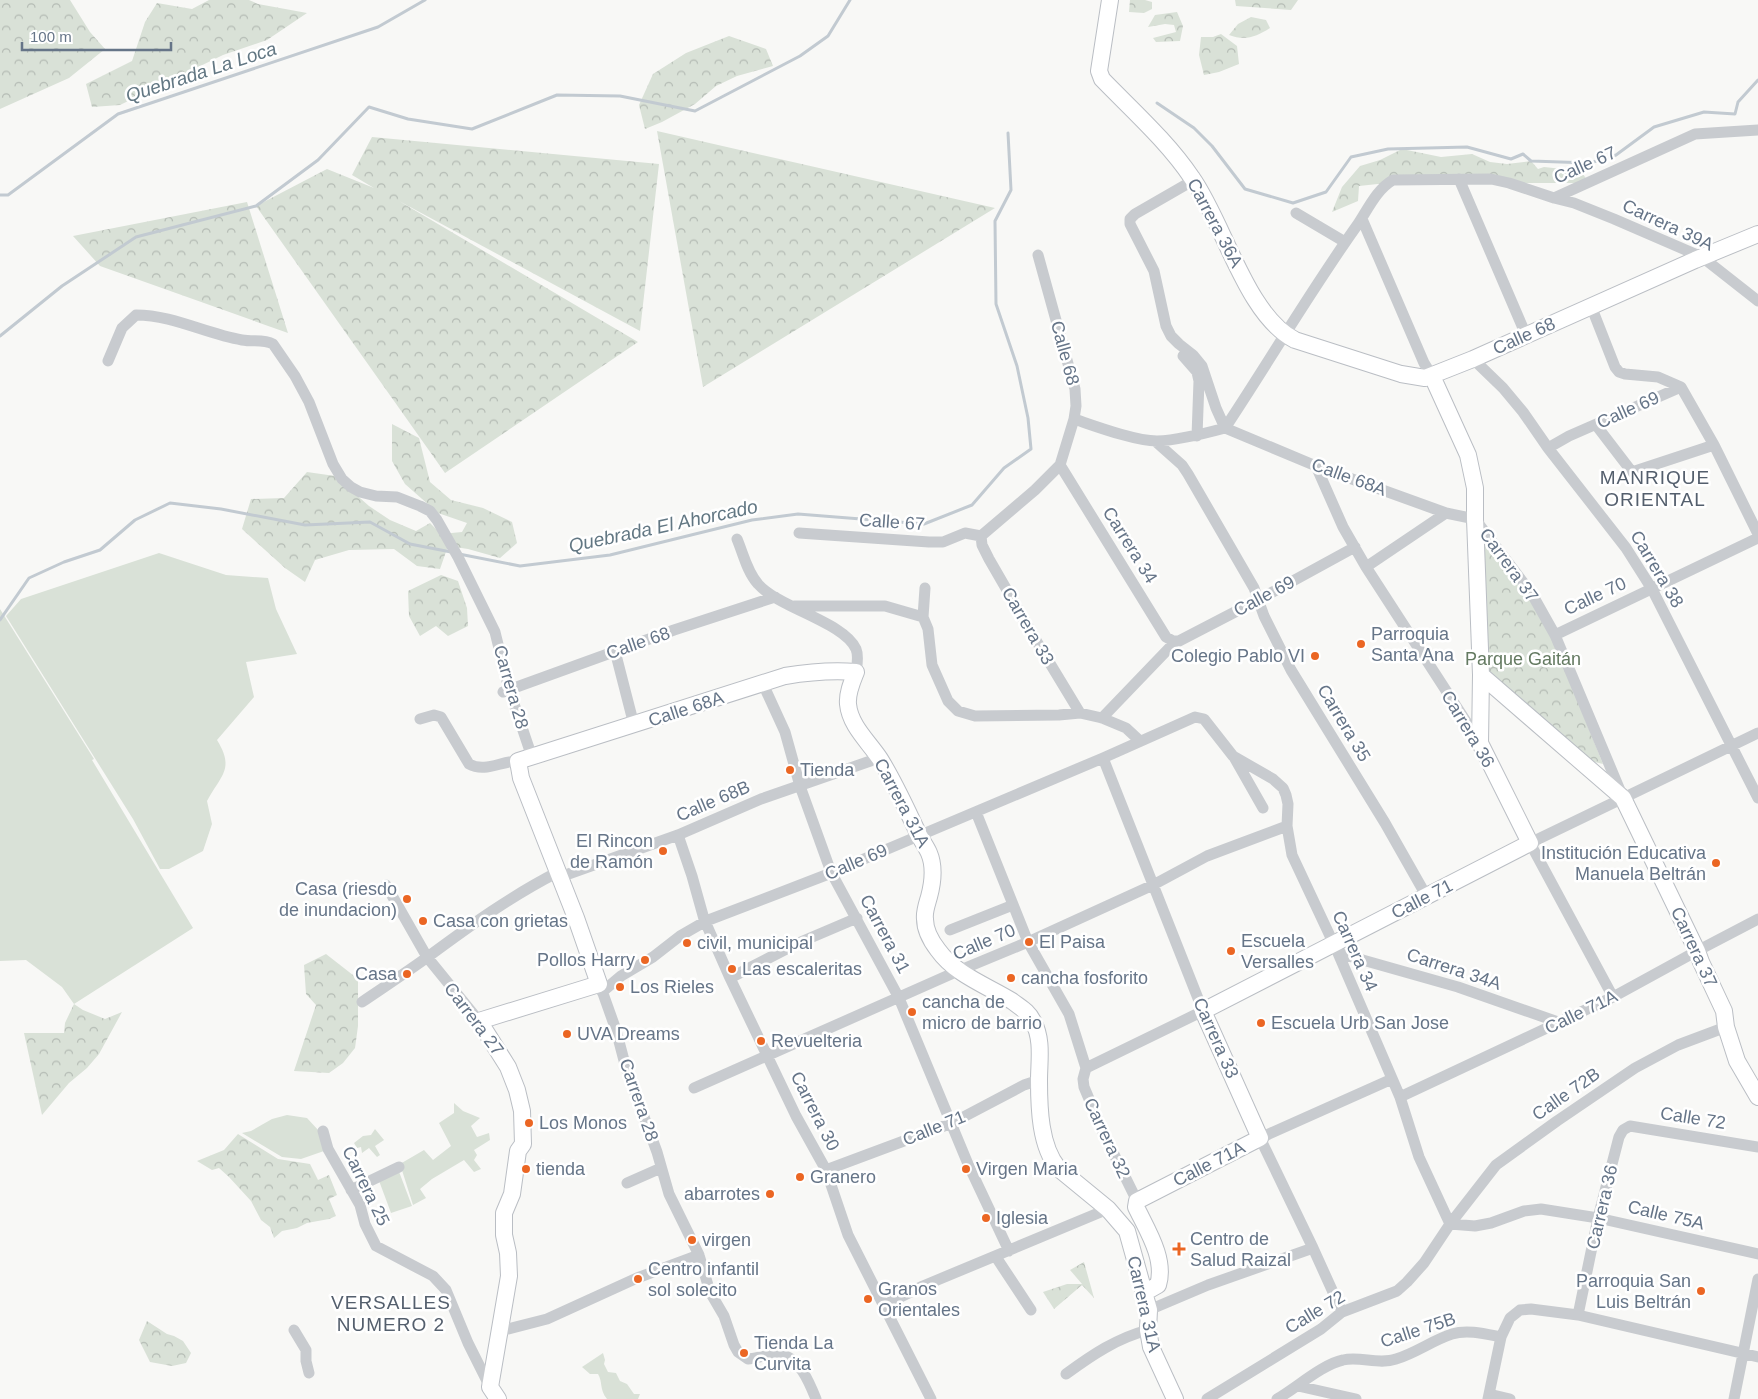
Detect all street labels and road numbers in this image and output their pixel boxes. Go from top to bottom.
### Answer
street label: Calle 67 [1551,142,1619,188]
street label: Carrera 36A [1183,175,1247,271]
street label: Carrera 39A [1619,195,1717,255]
street label: Calle 68 [1490,313,1558,359]
street label: Calle 68 [1047,319,1083,387]
street label: Calle 69 [1594,387,1662,433]
street label: Calle 68A [1309,454,1389,500]
street label: Carrera 34 [1099,503,1161,587]
street label: Calle 67 [858,510,926,534]
street label: Carrera 37 [1476,524,1542,606]
street label: Carrera 38 [1626,527,1688,611]
street label: Calle 69 [1230,572,1298,620]
street label: Calle 70 [1561,573,1629,619]
street label: Carrera 33 [998,584,1058,668]
street label: Calle 68 [604,623,672,663]
street label: Carrera 28 [490,643,532,731]
street label: Carrera 35 [1313,681,1375,765]
street label: Calle 68A [646,687,726,731]
street label: Carrera 36 [1437,687,1499,771]
street label: Carrera 31A [870,755,934,851]
street label: Calle 68B [673,777,753,825]
street label: Calle 69 [822,840,890,884]
street label: Calle 71 [1388,875,1456,923]
street label: Carrera 31 [856,891,914,977]
street label: Carrera 37 [1667,904,1721,990]
street label: Carrera 34 [1328,908,1382,994]
street label: Calle 70 [950,920,1018,964]
street label: Carrera 34A [1404,944,1504,994]
street label: Carrera 27 [440,979,508,1059]
street label: Calle 71A [1542,986,1620,1038]
street label: Carrera 33 [1189,995,1243,1081]
street label: Carrera 28 [616,1056,662,1144]
street label: Calle 72B [1528,1063,1604,1125]
street label: Carrera 30 [787,1068,843,1154]
street label: Carrera 32 [1080,1095,1134,1181]
street label: Calle 72 [1659,1103,1727,1133]
street label: Calle 71 [900,1106,968,1150]
street label: Calle 71A [1170,1137,1248,1191]
street label: Carrera 25 [338,1143,394,1229]
street label: Carrera 36 [1583,1163,1621,1251]
street label: Calle 75A [1626,1196,1706,1234]
street label: Carrera 31A [1123,1254,1165,1354]
street label: Calle 72 [1282,1286,1348,1338]
street label: Calle 75B [1378,1308,1458,1352]

